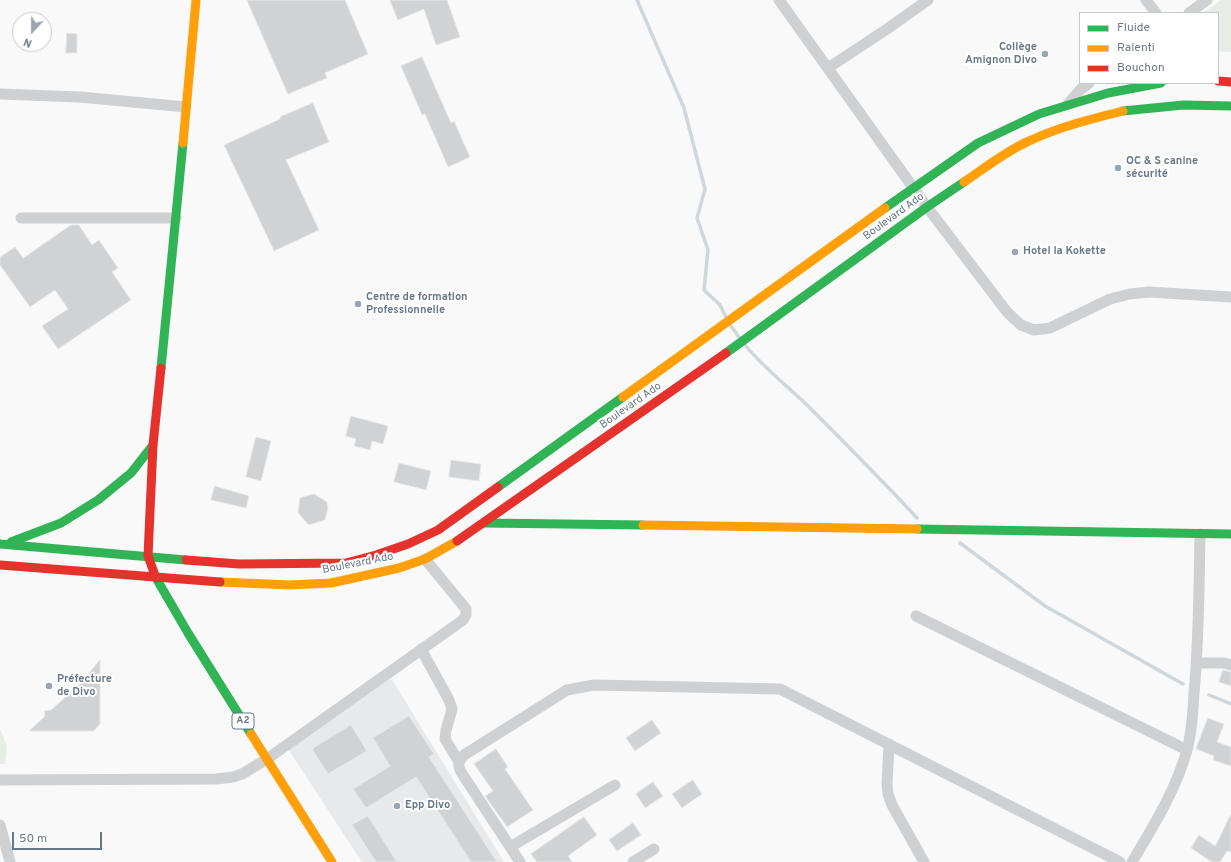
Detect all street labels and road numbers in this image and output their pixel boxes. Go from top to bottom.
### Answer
street label: Boulevard Ado [861,190,927,244]
street label: Boulevard Ado [598,380,664,432]
street label: Boulevard Ado [321,551,395,577]
road number: A2 [232,713,254,729]

